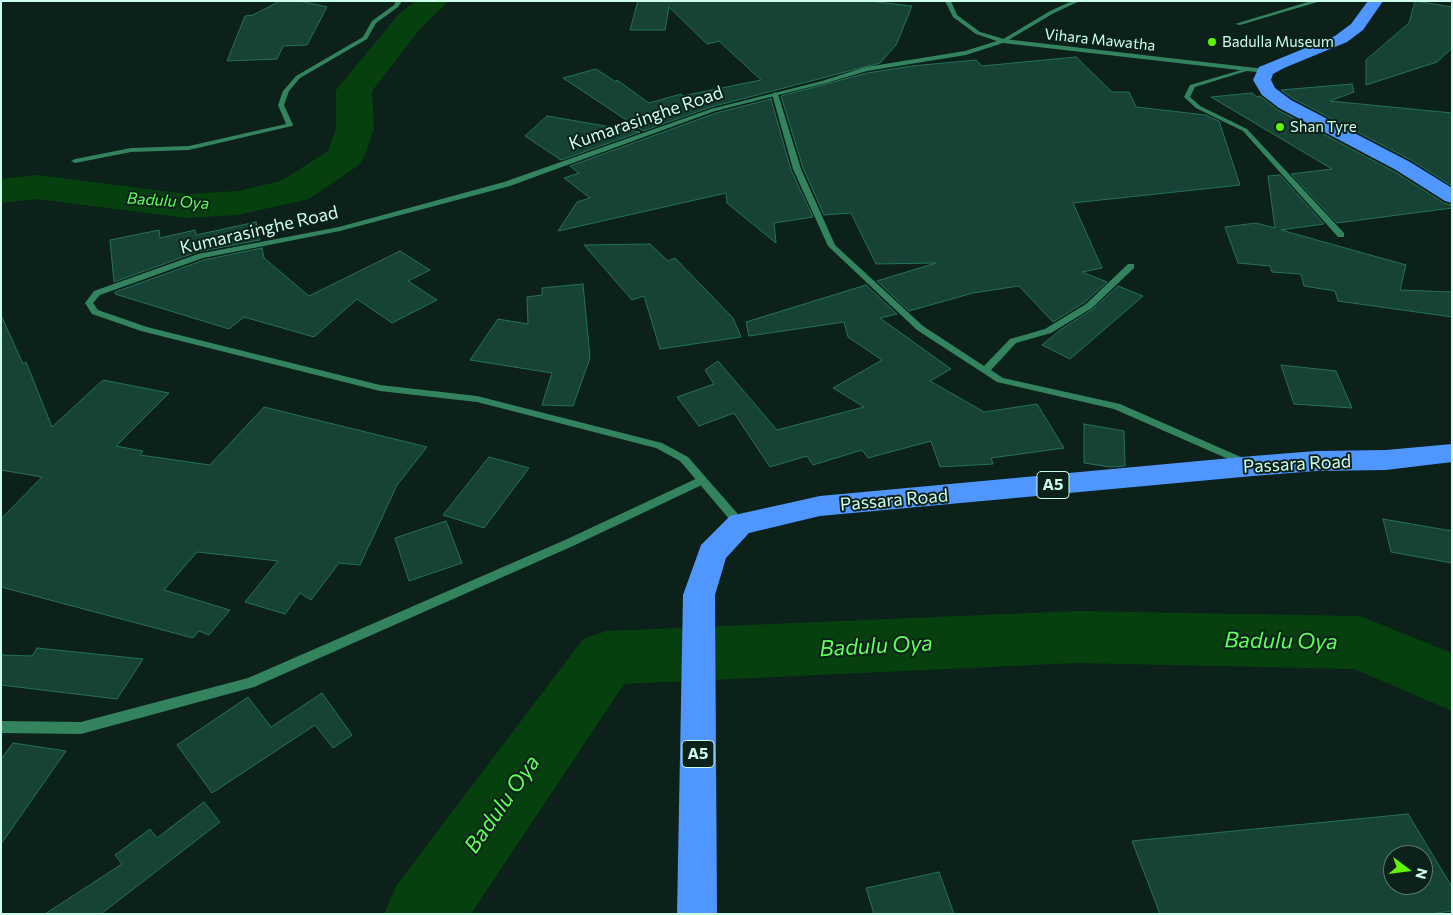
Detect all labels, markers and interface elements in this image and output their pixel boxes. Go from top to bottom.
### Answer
street label: Vihara Mawatha [1044,25,1156,55]
place label: Badulla Museum [1222,33,1334,51]
marker: Badulla Museum [1206,36,1218,48]
street label: Kumarasinghe Road [566,81,726,155]
place label: Shan Tyre [1290,118,1357,136]
marker: Shan Tyre [1274,121,1286,133]
water label: Badulu Oya [126,189,210,213]
street label: Kumarasinghe Road [178,201,340,259]
street label: Passara Road [1242,450,1352,478]
road number: A5 [1037,472,1069,498]
street label: Passara Road [839,485,949,515]
water label: Badulu Oya [1224,627,1338,655]
water label: Badulu Oya [819,630,933,662]
road number: A5 [682,741,714,768]
water label: Badulu Oya [459,750,545,858]
north arrow [1383,845,1433,895]
text: N [1412,866,1432,881]

